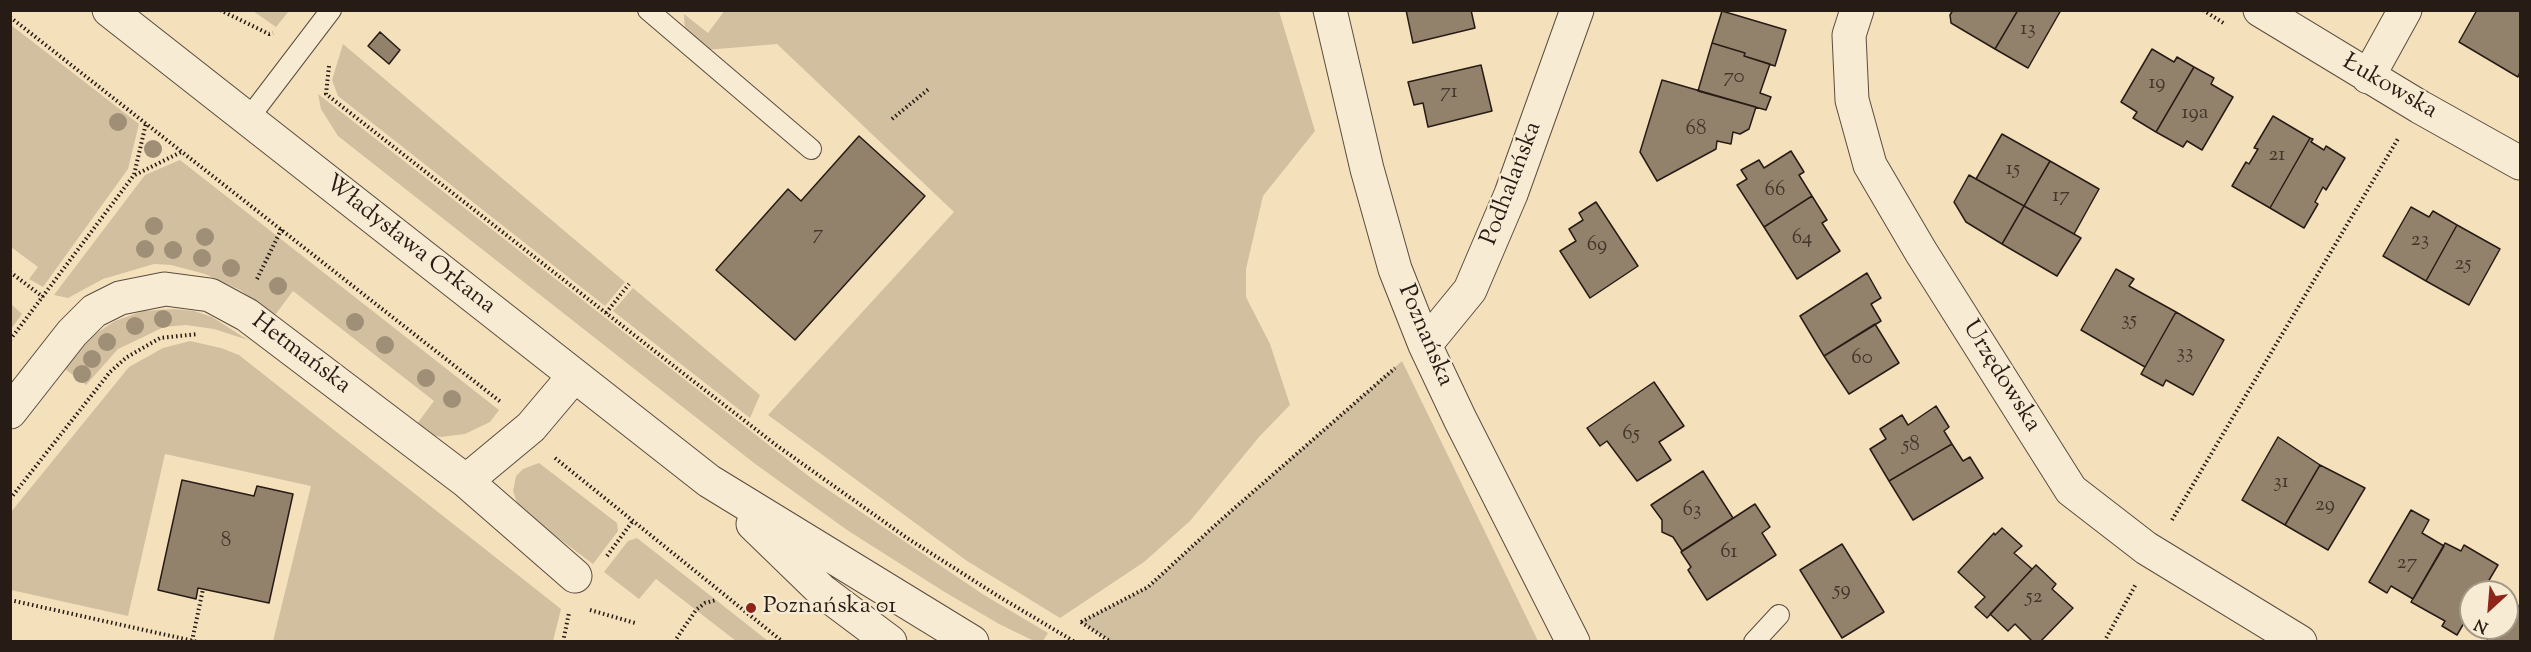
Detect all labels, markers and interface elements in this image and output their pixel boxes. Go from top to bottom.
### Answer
house number: 13 [2020,17,2036,43]
street label: Łukowska [2336,49,2442,127]
house number: 70 [1723,65,1745,91]
house number: 19 [2148,71,2166,97]
house number: 71 [1440,80,1458,106]
house number: 19a [2182,101,2208,127]
house number: 68 [1686,117,1706,143]
street label: Podhalańska [1476,118,1550,250]
house number: 21 [2269,143,2285,169]
house number: 15 [2006,157,2020,183]
street label: Władysława Orkana [318,170,500,322]
house number: 66 [1765,178,1785,204]
house number: 17 [2052,184,2070,210]
house number: 7 [813,222,823,248]
house number: 64 [1792,226,1812,252]
house number: 23 [2411,228,2429,254]
house number: 69 [1587,233,1607,259]
house number: 25 [2454,252,2472,278]
street label: Poznańska [1390,281,1458,391]
street label: Hetmańska [245,308,355,402]
house number: 35 [2121,308,2137,334]
street label: Urzędowska [1954,316,2046,438]
house number: 33 [2177,341,2193,367]
house number: 60 [1851,346,1873,372]
house number: 65 [1622,422,1640,448]
house number: 58 [1902,433,1920,459]
house number: 31 [2273,470,2289,496]
house number: 29 [2315,493,2335,519]
house number: 63 [1683,498,1701,524]
house number: 8 [221,529,231,555]
house number: 61 [1720,540,1738,566]
house number: 27 [2397,551,2417,577]
house number: 59 [1833,578,1851,604]
north arrow [2459,580,2519,640]
house number: 52 [2025,585,2043,611]
place label: Poznańska 01 [763,594,896,622]
marker: Poznańska 01 [744,601,758,615]
text: N [2471,612,2493,638]

